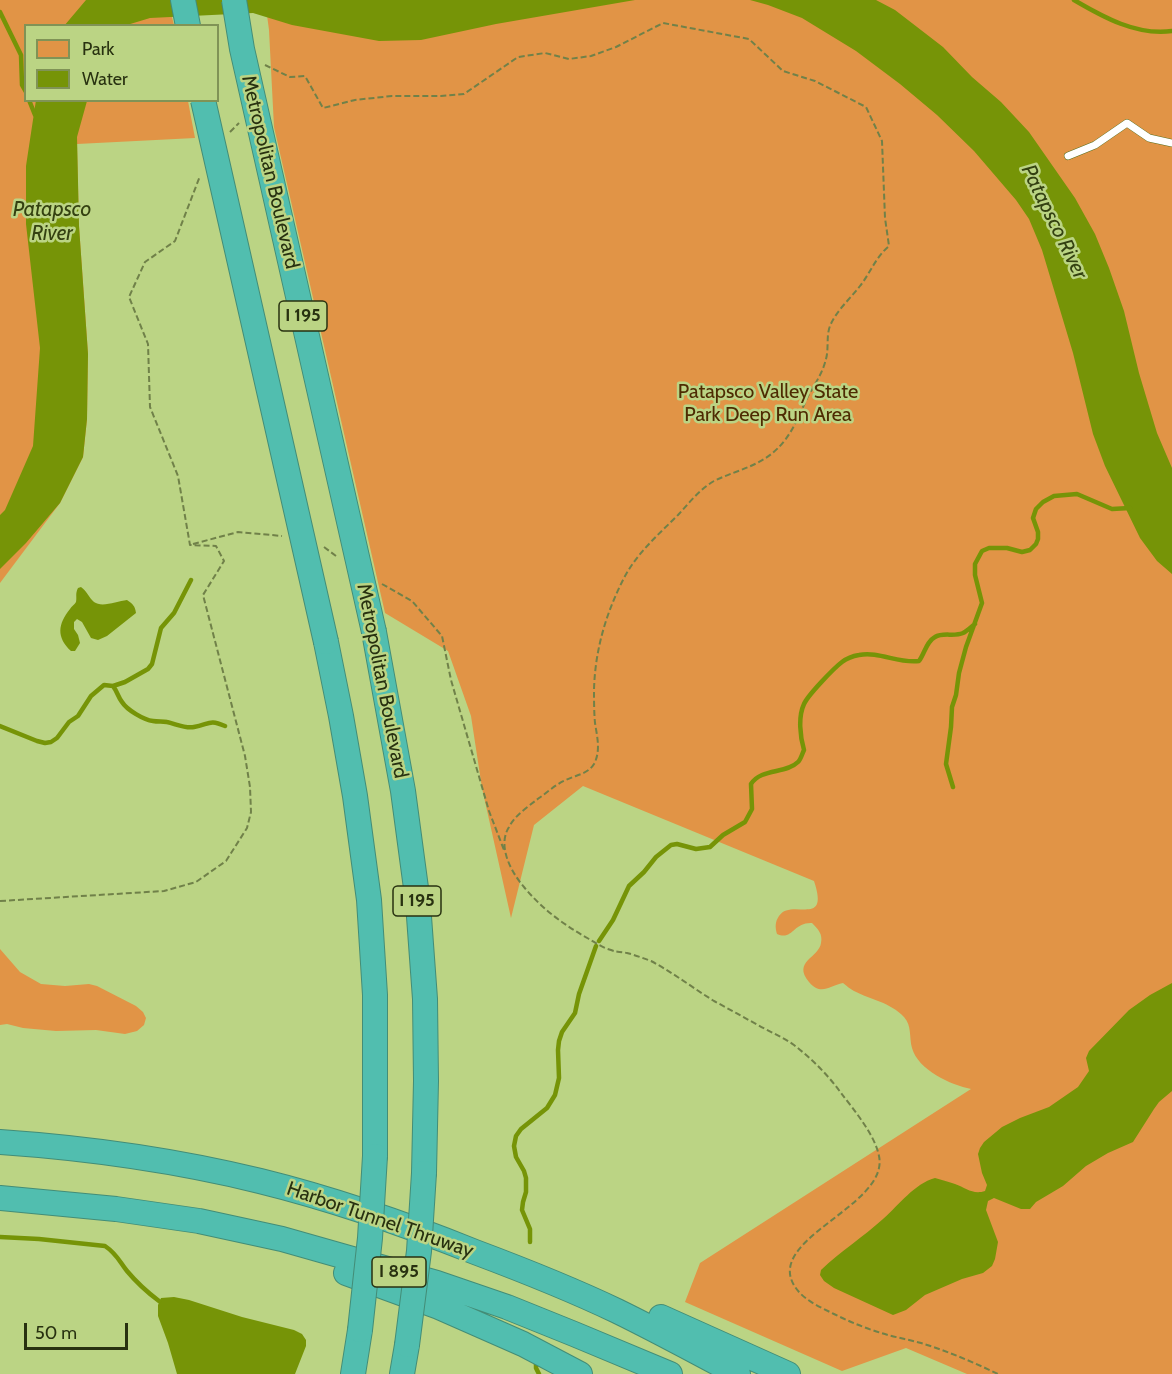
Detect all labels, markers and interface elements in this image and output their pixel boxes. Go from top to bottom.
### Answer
legend [24,24,219,102]
text: Park [82,38,114,60]
text: Water [82,68,128,90]
street label: Metropolitan Boulevard [236,73,304,271]
water label: Patapsco River [1015,161,1093,283]
water label: Patapsco River [13,197,91,247]
road number: I 195 [279,301,327,331]
park label: Patapsco Valley State Park Deep Run Area [678,380,858,427]
street label: Metropolitan Boulevard [351,582,413,780]
road number: I 195 [393,886,441,916]
street label: Harbor Tunnel Thruway [283,1177,477,1263]
road number: I 895 [372,1257,426,1287]
scale bar [27,1311,130,1349]
text: 50 m [35,1322,77,1344]

